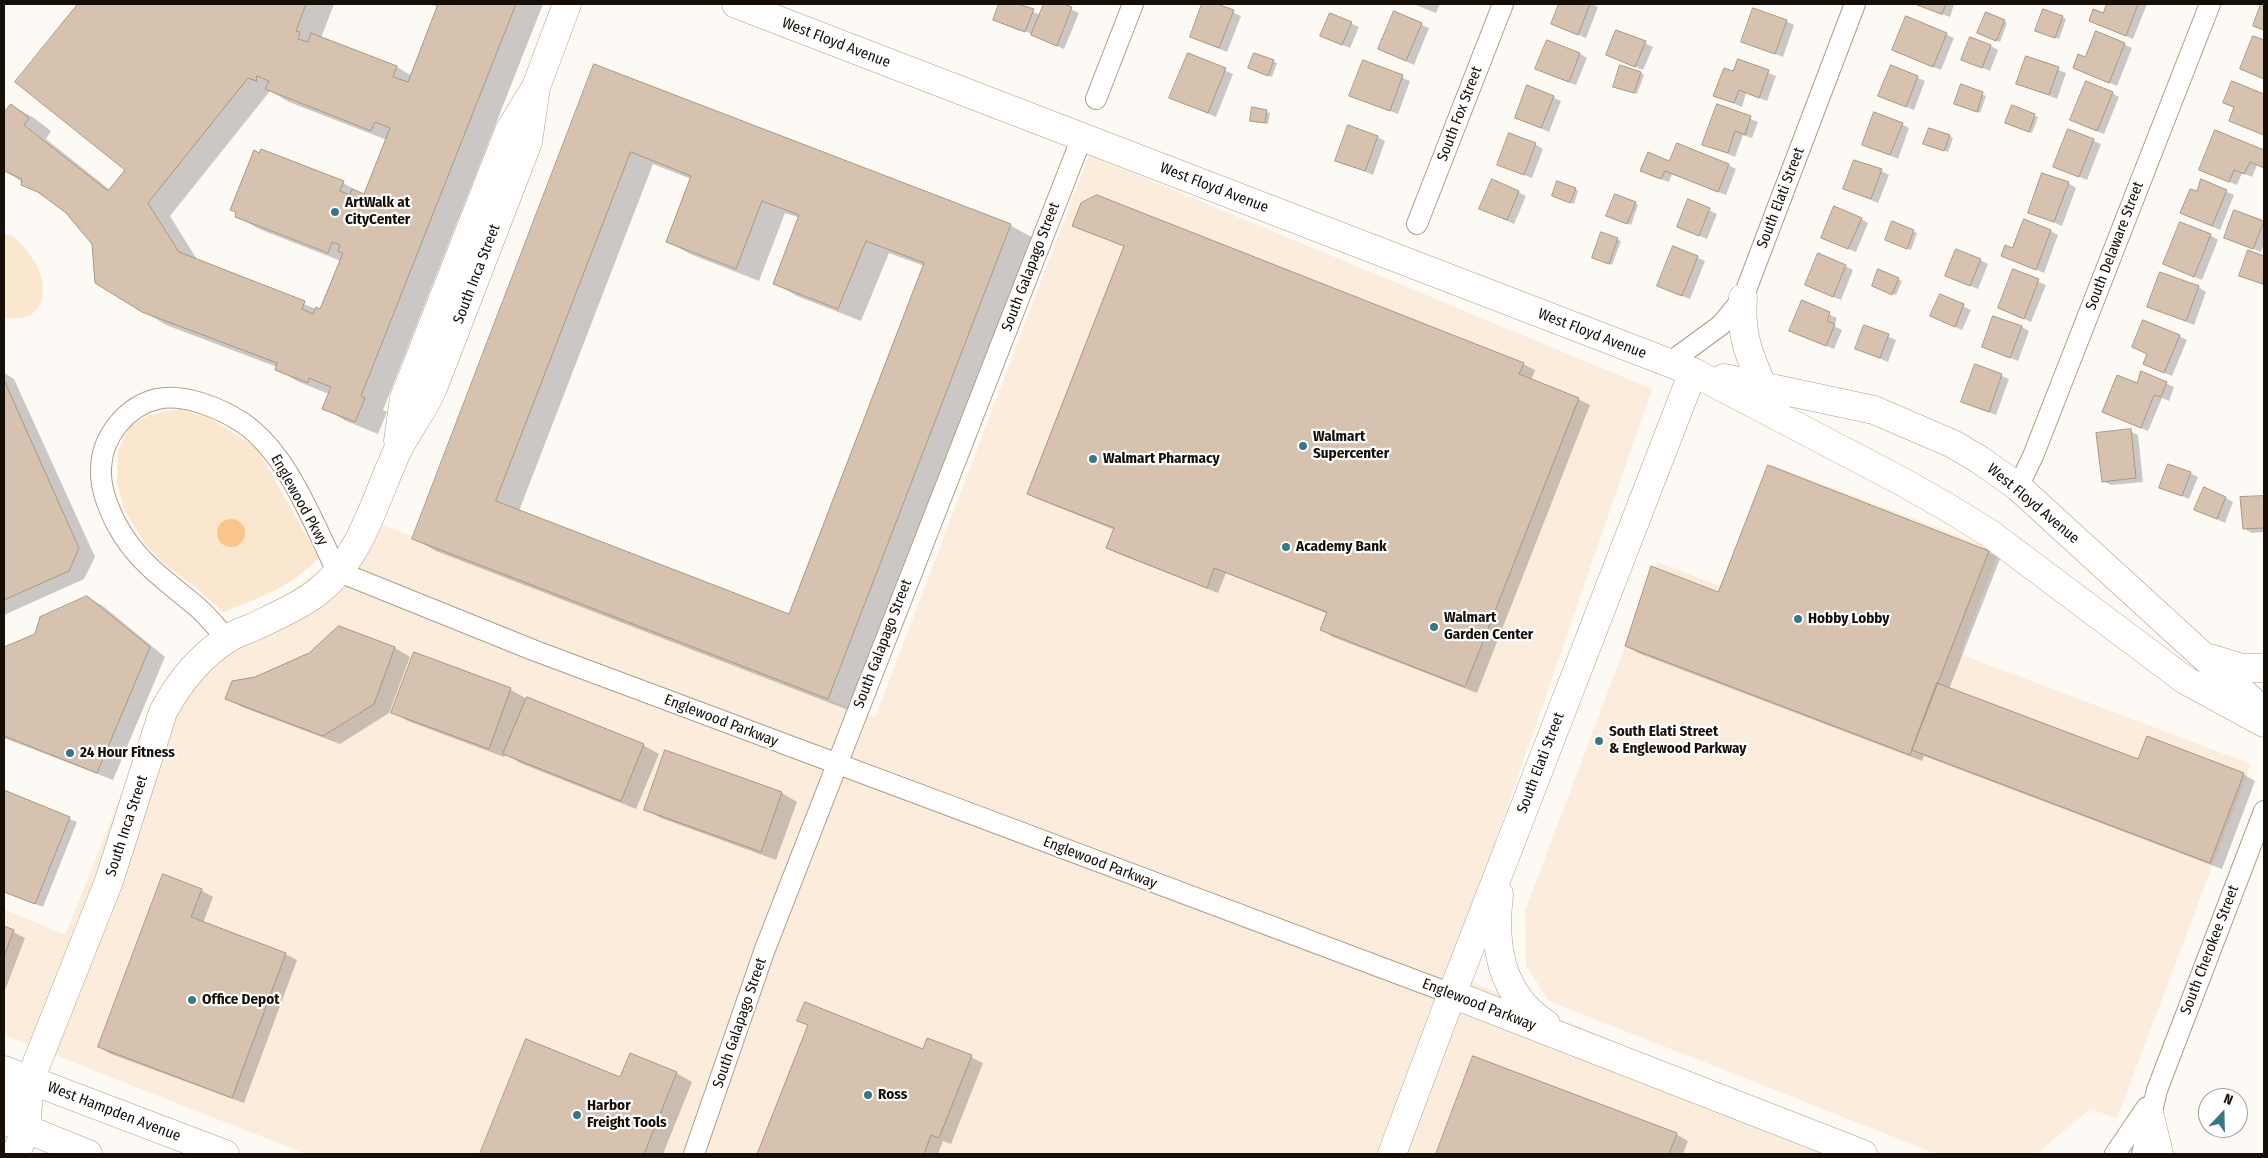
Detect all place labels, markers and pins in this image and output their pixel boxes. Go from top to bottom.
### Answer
place label: ArtWalk at CityCenter [345,194,410,229]
marker: ArtWalk at CityCenter [329,206,341,218]
place label: Walmart Supercenter [1313,428,1389,463]
marker: Walmart Supercenter [1297,440,1309,452]
place label: Walmart Pharmacy [1103,450,1220,468]
marker: Walmart Pharmacy [1087,453,1099,465]
place label: Academy Bank [1296,538,1387,556]
marker: Academy Bank [1280,541,1292,553]
place label: Walmart Garden Center [1444,609,1533,644]
place label: Hobby Lobby [1808,610,1889,628]
marker: Hobby Lobby [1792,613,1804,625]
marker: Walmart Garden Center [1428,621,1440,633]
place label: South Elati Street & Englewood Parkway [1609,723,1746,758]
marker: South Elati Street & Englewood Parkway [1593,735,1605,747]
place label: 24 Hour Fitness [80,744,175,762]
marker: 24 Hour Fitness [64,747,76,759]
place label: Office Depot [202,991,280,1009]
marker: Office Depot [186,994,198,1006]
place label: Ross [878,1086,907,1104]
marker: Ross [862,1089,874,1101]
place label: Harbor Freight Tools [587,1097,667,1132]
marker: Harbor Freight Tools [571,1109,583,1121]

